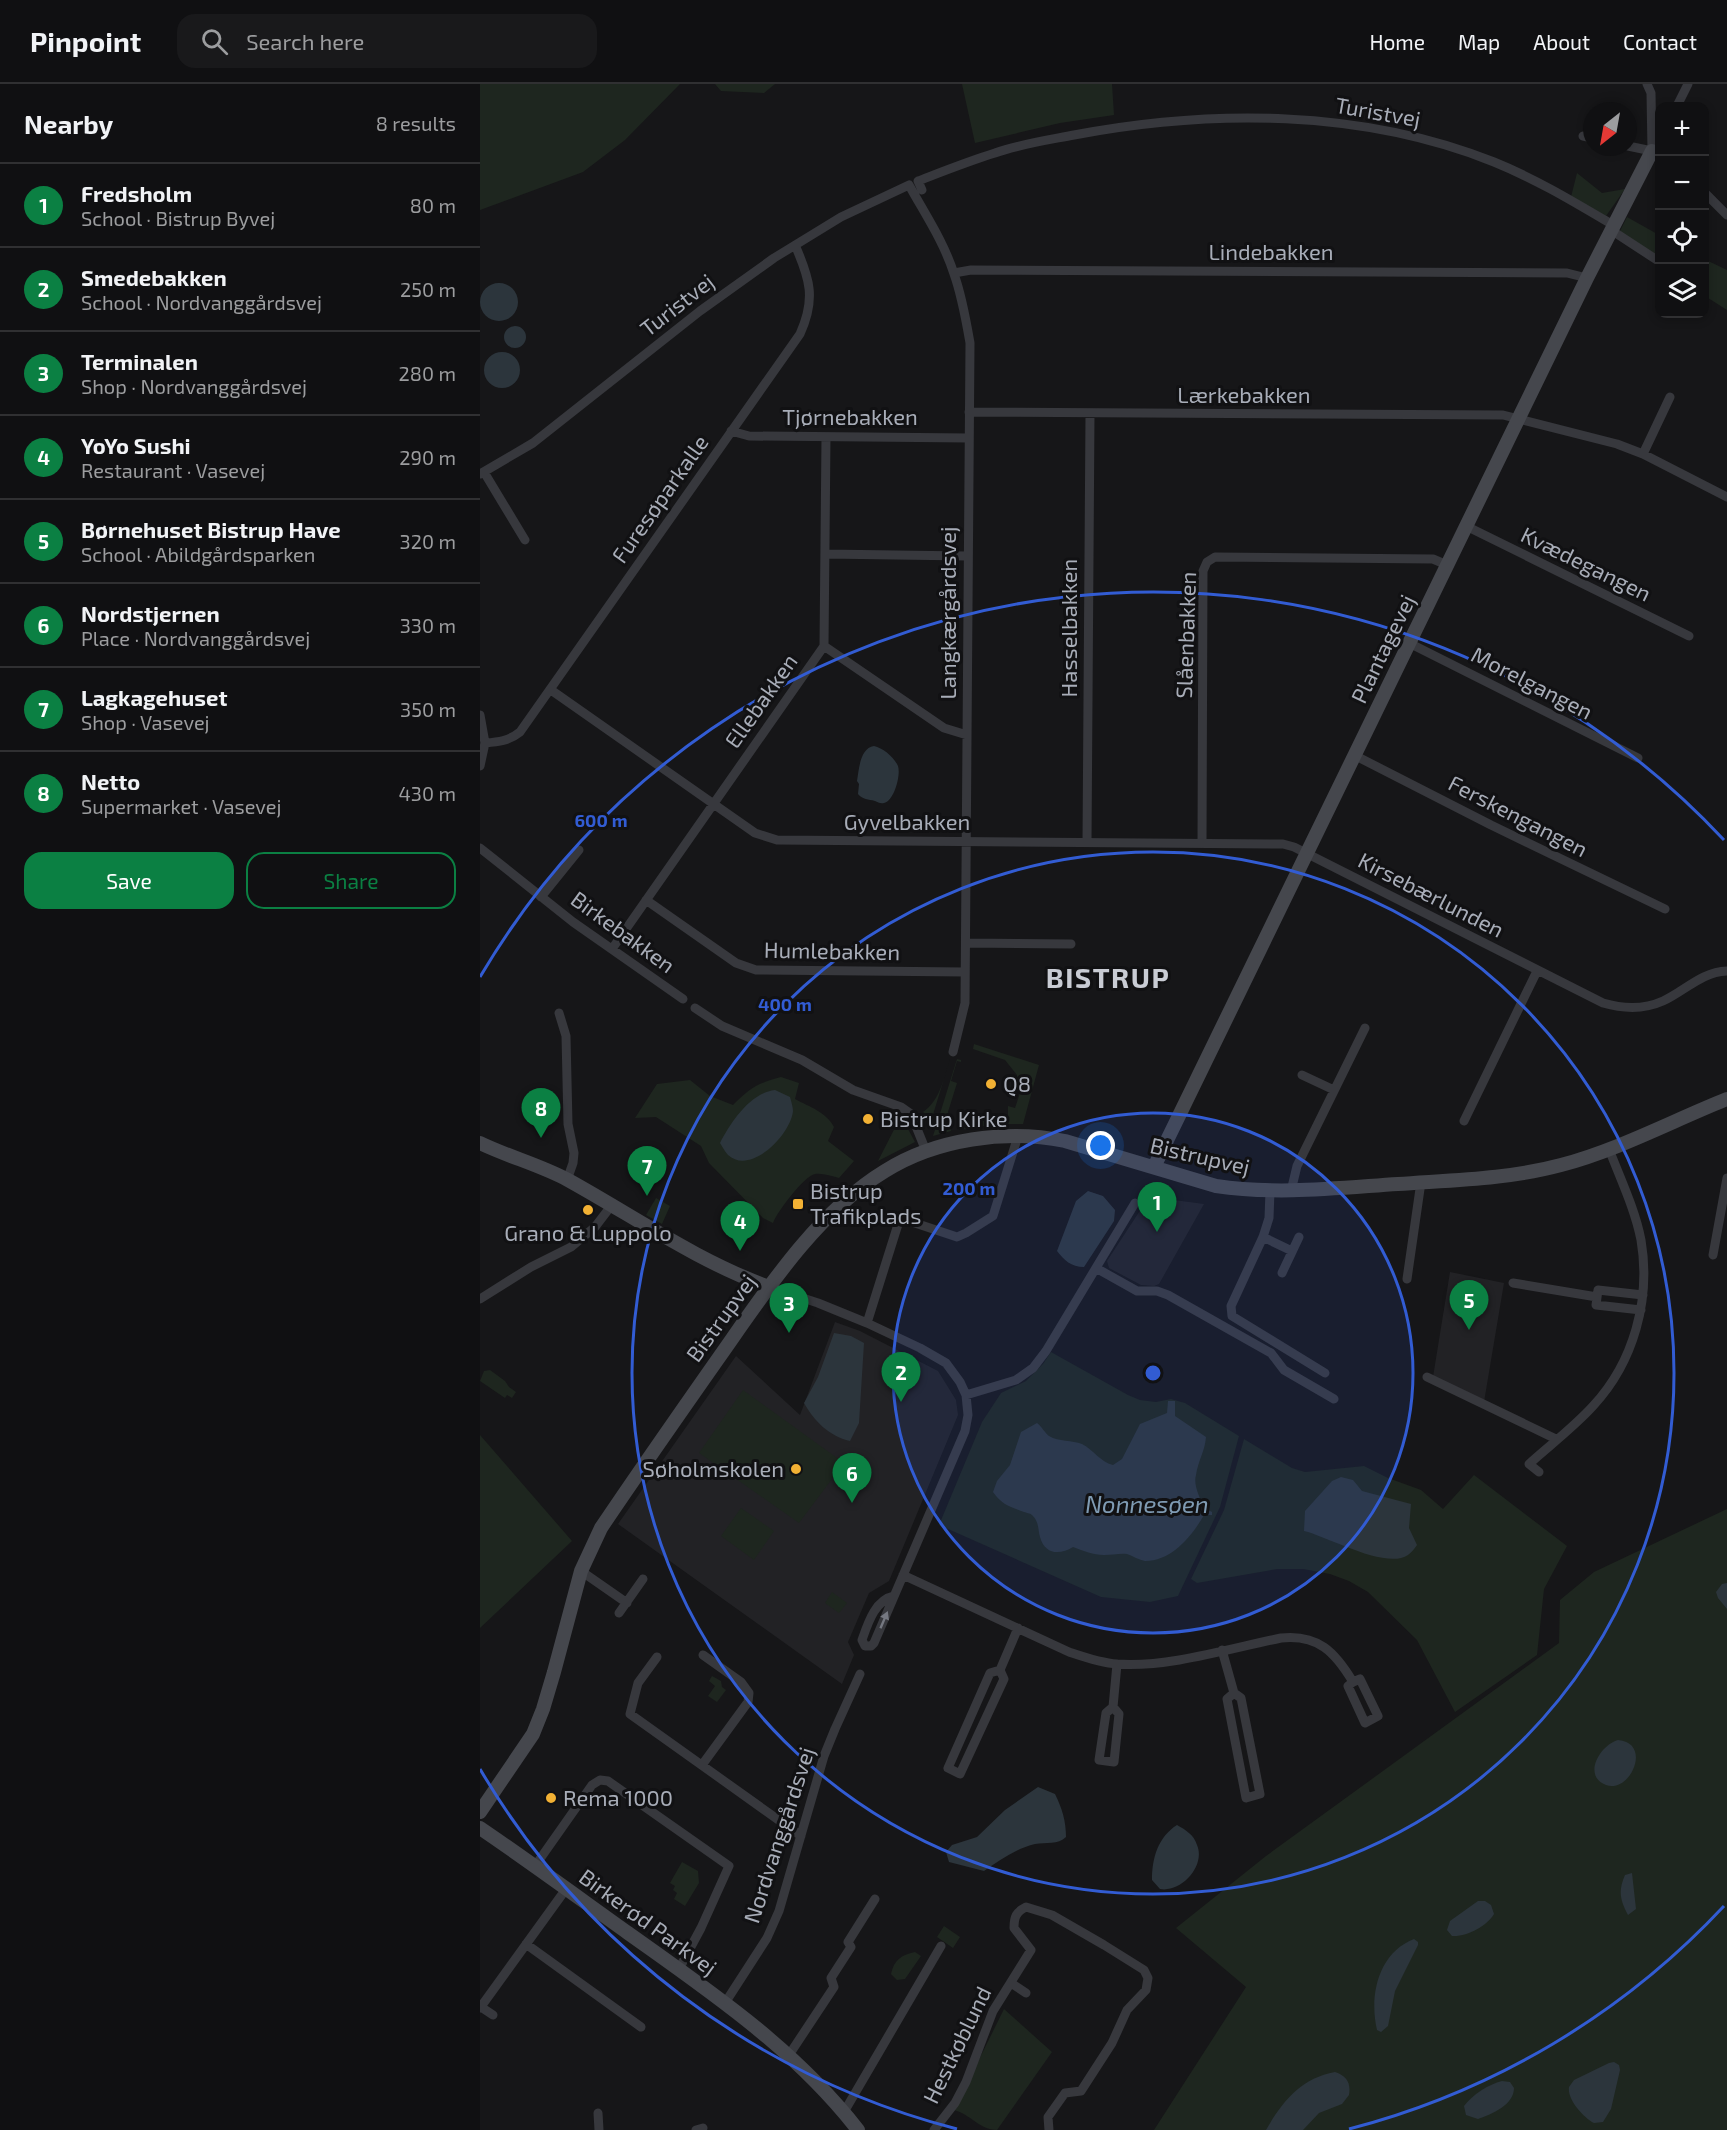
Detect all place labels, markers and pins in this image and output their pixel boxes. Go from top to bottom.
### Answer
place label: Q8 [1003,1070,1031,1097]
marker: Q8 [984,1077,998,1091]
pin: 8 [522,1088,560,1138]
place label: Bistrup Kirke [880,1105,1008,1131]
marker: Bistrup Kirke [861,1112,875,1126]
pin: 7 [628,1146,666,1196]
place label: Bistrup Trafikplads [810,1177,921,1228]
pin: 1 [1138,1182,1176,1232]
marker: Bistrup Trafikplads [791,1197,805,1211]
pin: 4 [720,1202,760,1251]
marker: Grano & Luppolo [581,1203,595,1217]
place label: Grano & Luppolo [504,1219,672,1245]
pin: 5 [1450,1280,1488,1330]
pin: 3 [770,1284,808,1333]
pin: 2 [882,1352,920,1402]
centre of rings [1143,1363,1163,1383]
pin: 6 [832,1454,872,1503]
place label: Søholmskolen [642,1455,784,1481]
marker: Søholmskolen [789,1462,803,1476]
place label: Rema 1000 [563,1784,673,1810]
marker: Rema 1000 [544,1791,558,1805]

